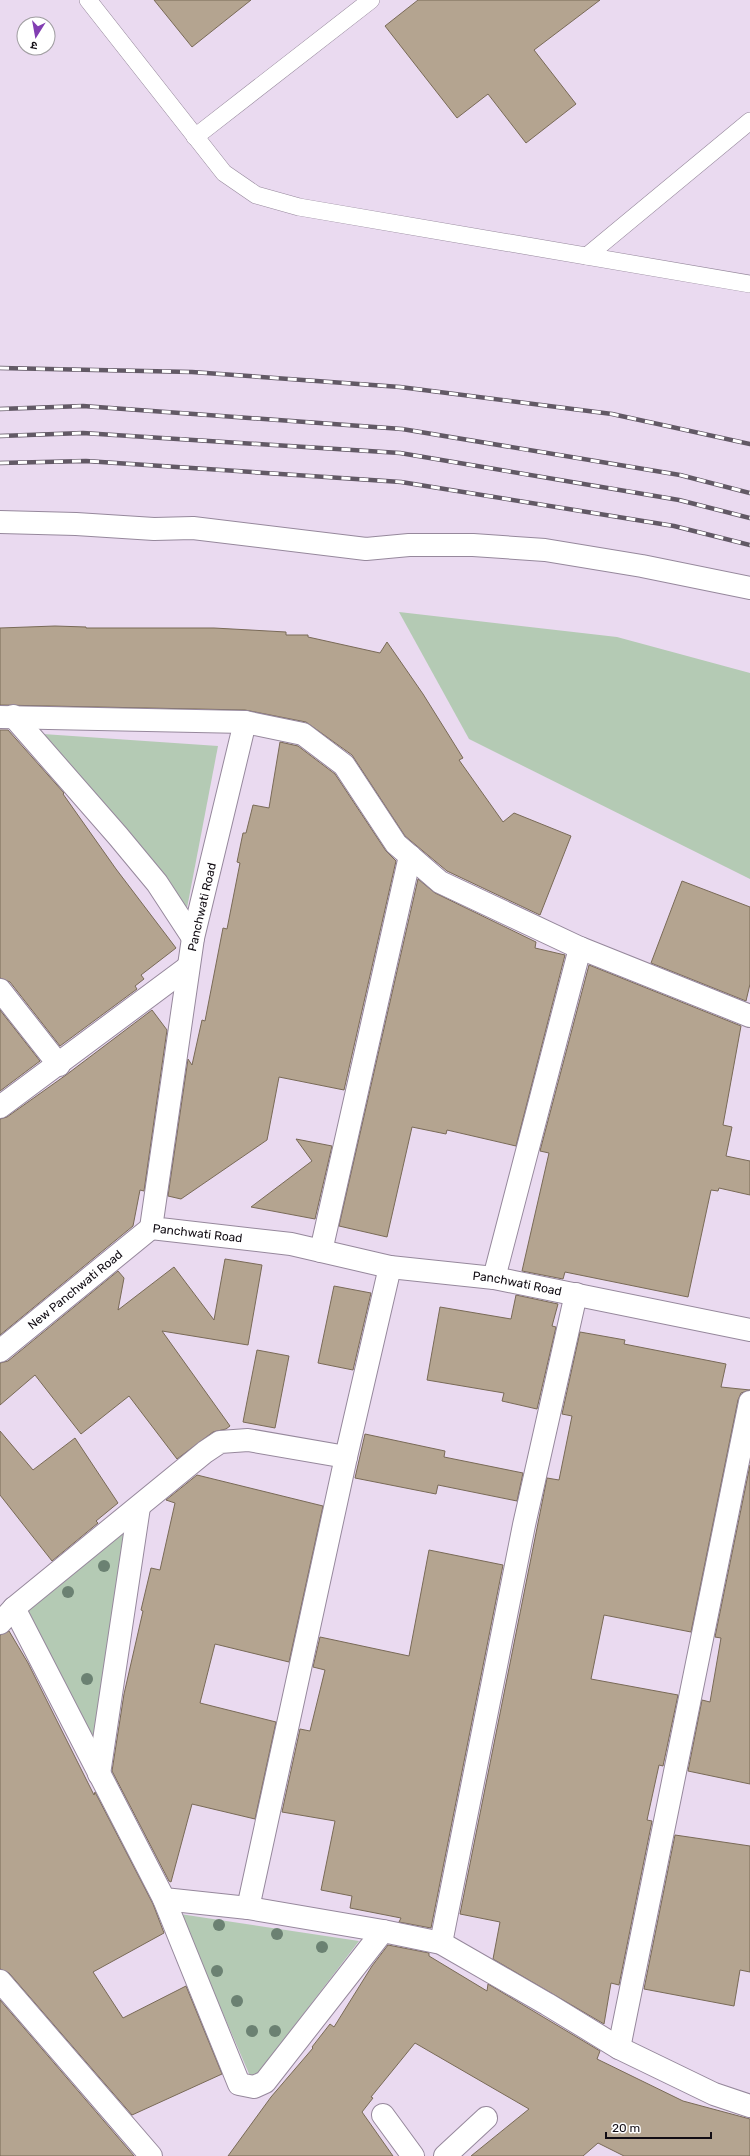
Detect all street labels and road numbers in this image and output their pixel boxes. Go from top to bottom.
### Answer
street label: Panchwati Road [185,861,219,953]
street label: Panchwati Road [152,1221,243,1245]
street label: New Panchwati Road [25,1247,125,1332]
street label: Panchwati Road [472,1269,563,1299]

